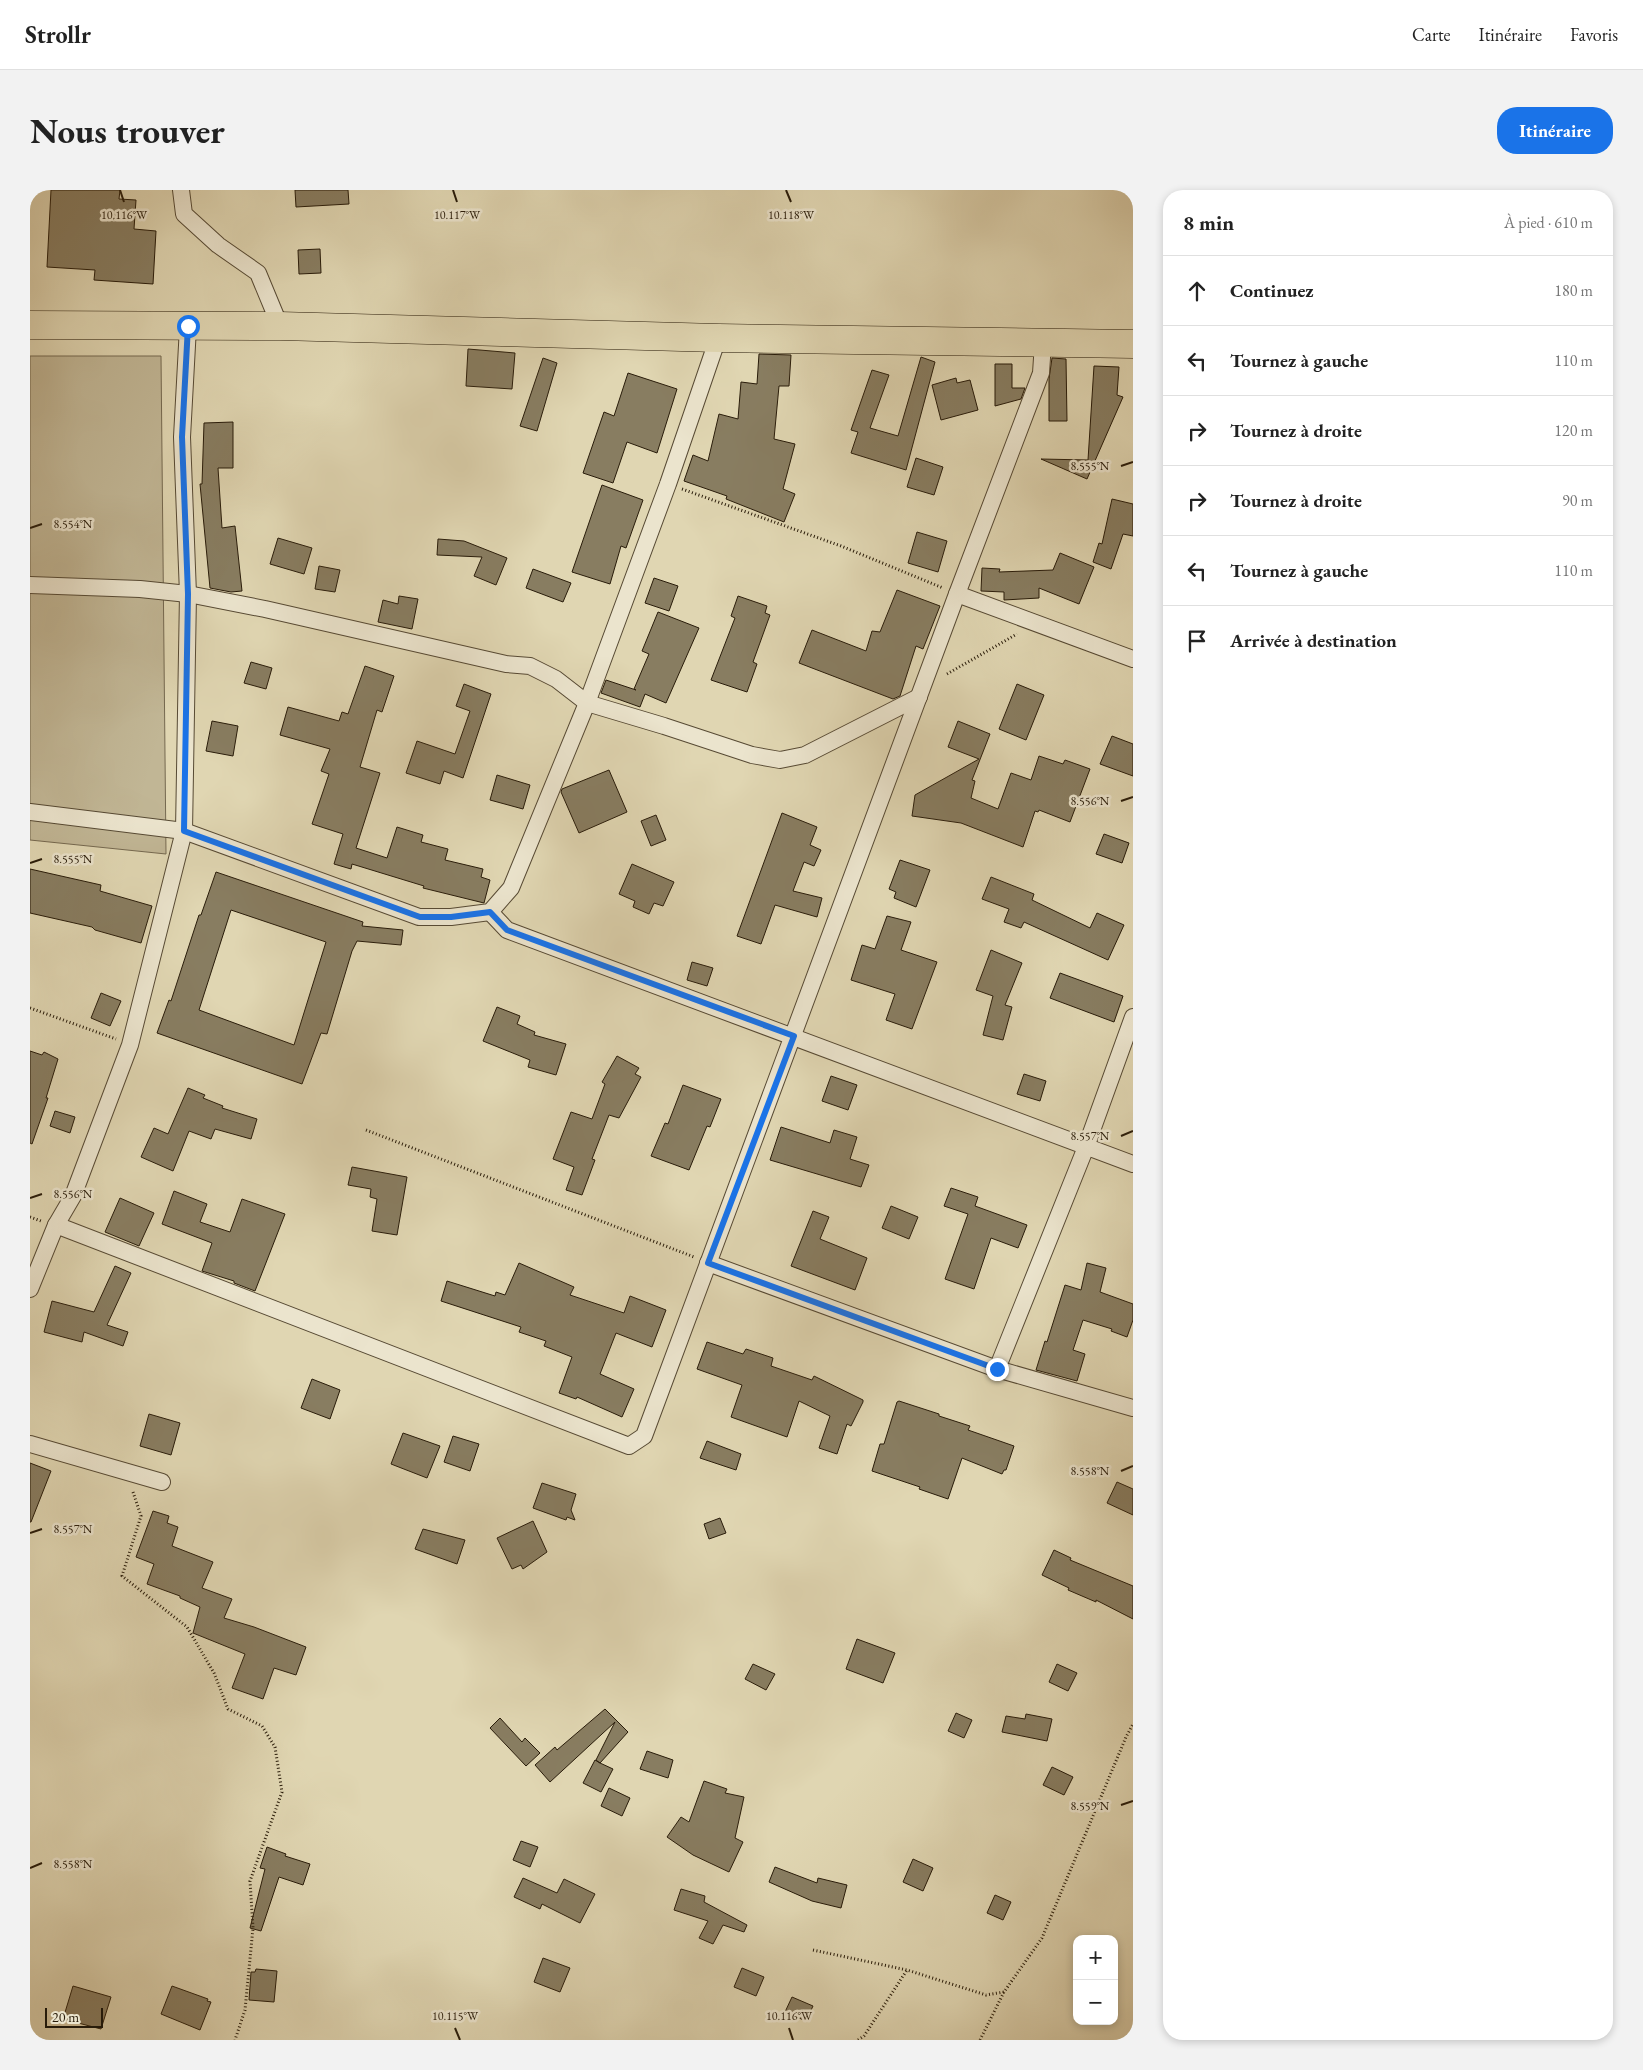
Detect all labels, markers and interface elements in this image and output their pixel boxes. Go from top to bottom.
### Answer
text: Strollr [25,19,91,50]
text: Carte [1412,23,1451,46]
text: Itinéraire [1479,23,1542,46]
text: Favoris [1570,23,1618,46]
button: Itinéraire [1497,107,1613,154]
text: Nous trouver [30,108,225,153]
text: 10.116°W [101,207,148,223]
text: 10.117°W [434,207,481,223]
text: 10.118°W [768,207,815,223]
text: 8 min [1183,209,1234,236]
text: À pied · 610 m [1504,212,1593,233]
icon: ahead [1183,277,1211,305]
text: Continuez [1230,278,1314,303]
text: 180 m [1554,280,1593,301]
route start [177,315,200,338]
icon: left [1183,347,1211,375]
text: Tournez à gauche [1230,348,1368,373]
text: 110 m [1554,350,1593,371]
icon: right [1183,417,1211,445]
text: Tournez à droite [1230,418,1362,443]
text: 120 m [1554,420,1593,441]
text: 8.555°N [1071,458,1110,474]
icon: right [1183,487,1211,515]
text: Tournez à droite [1230,488,1362,513]
text: 90 m [1562,490,1593,511]
text: 8.554°N [54,516,93,532]
icon: left [1183,557,1211,585]
text: Tournez à gauche [1230,558,1368,583]
text: 110 m [1554,560,1593,581]
icon: arrive [1183,627,1211,655]
text: Arrivée à destination [1230,628,1397,653]
text: 8.556°N [1071,793,1110,809]
text: 8.555°N [54,851,93,867]
text: 8.557°N [1071,1128,1110,1144]
text: 8.556°N [54,1186,93,1202]
route end [986,1358,1009,1381]
text: 8.558°N [1071,1463,1110,1479]
text: 8.557°N [54,1521,93,1537]
text: 8.559°N [1071,1798,1110,1814]
text: 8.558°N [54,1856,93,1872]
map controls [1073,1935,1118,2025]
button: + [1073,1935,1118,1980]
button: − [1073,1980,1118,2025]
scale bar [45,2005,102,2028]
text: 20 m [52,2008,79,2026]
text: 10.115°W [432,2008,479,2024]
text: 10.116°W [766,2008,813,2024]

